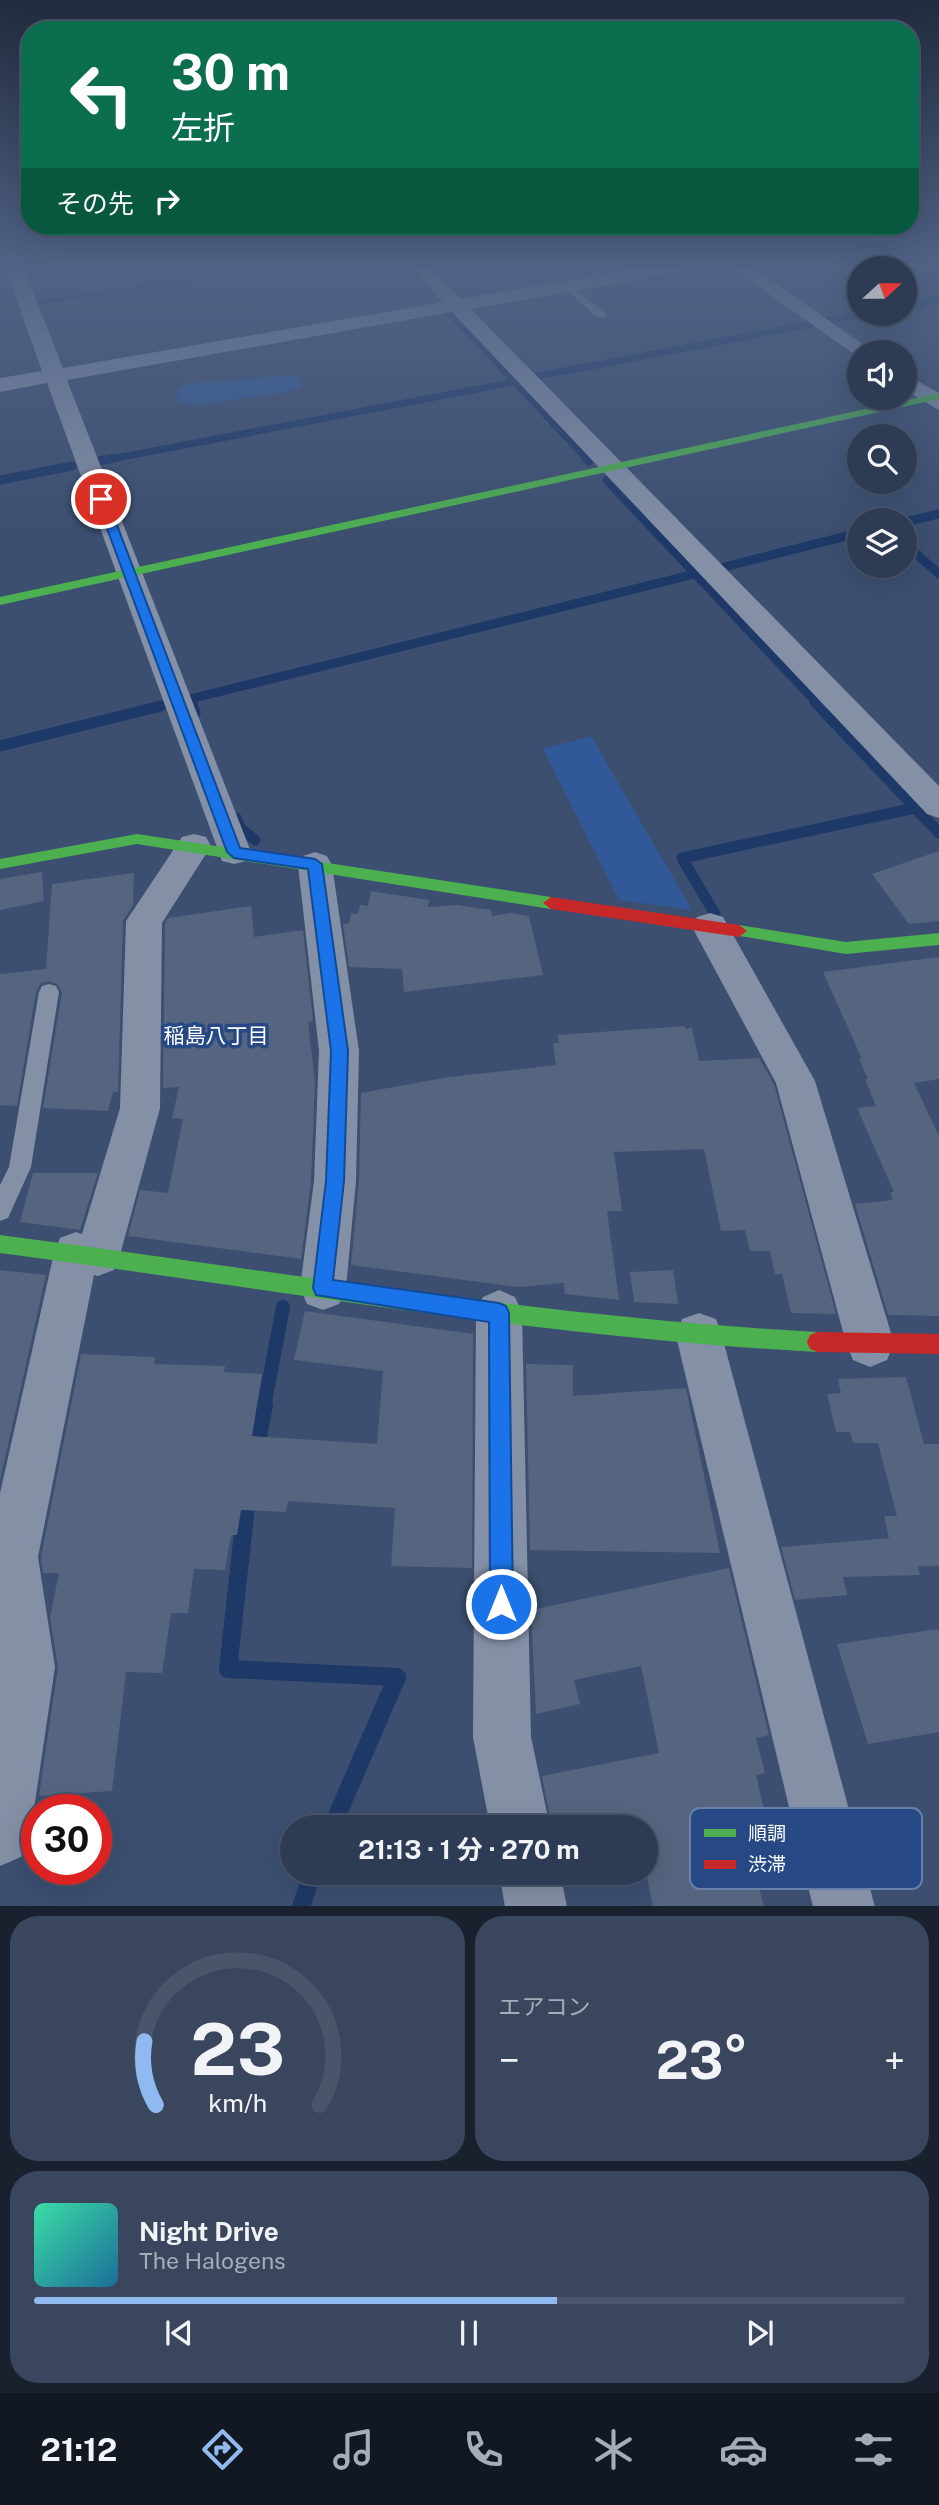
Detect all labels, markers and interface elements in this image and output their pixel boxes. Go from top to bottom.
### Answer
text: 30 m [171,43,290,101]
icon: left [56,49,147,140]
text: 左折 [171,109,235,146]
icon: right [148,182,186,220]
text: その先 [56,188,134,219]
north arrow [847,256,917,326]
map controls [847,256,917,578]
button: sound [847,340,917,410]
button: search [847,424,917,494]
pin [71,469,131,529]
icon: arrive [82,480,120,518]
button: layers [847,508,917,578]
district label: 稲島八丁目 [164,1023,269,1048]
position arrow [464,1567,538,1641]
speed limit sign: 30 [21,1794,112,1885]
legend [690,1808,922,1889]
text: 順調 [748,1822,786,1844]
text: 21:13 · 1 分 · 270 m [358,1834,580,1865]
text: 渋滞 [748,1853,786,1875]
text: エアコン [499,1993,591,2020]
text: 23 [190,2006,285,2091]
text: 23° [656,2030,748,2091]
text: − [499,2038,520,2083]
text: + [884,2038,905,2083]
text: km/h [208,2087,267,2117]
text: Night Drive [139,2216,279,2247]
text: The Halogens [139,2247,286,2274]
icon: previous [160,2314,198,2352]
icon: pause [450,2314,488,2352]
icon: next [741,2314,779,2352]
icon: directions [198,2425,247,2474]
icon: music [329,2425,378,2474]
icon: phone [459,2425,508,2474]
icon: climate [589,2425,638,2474]
icon: car [719,2425,768,2474]
icon: filters [849,2425,898,2474]
text: 21:12 [41,2431,117,2468]

